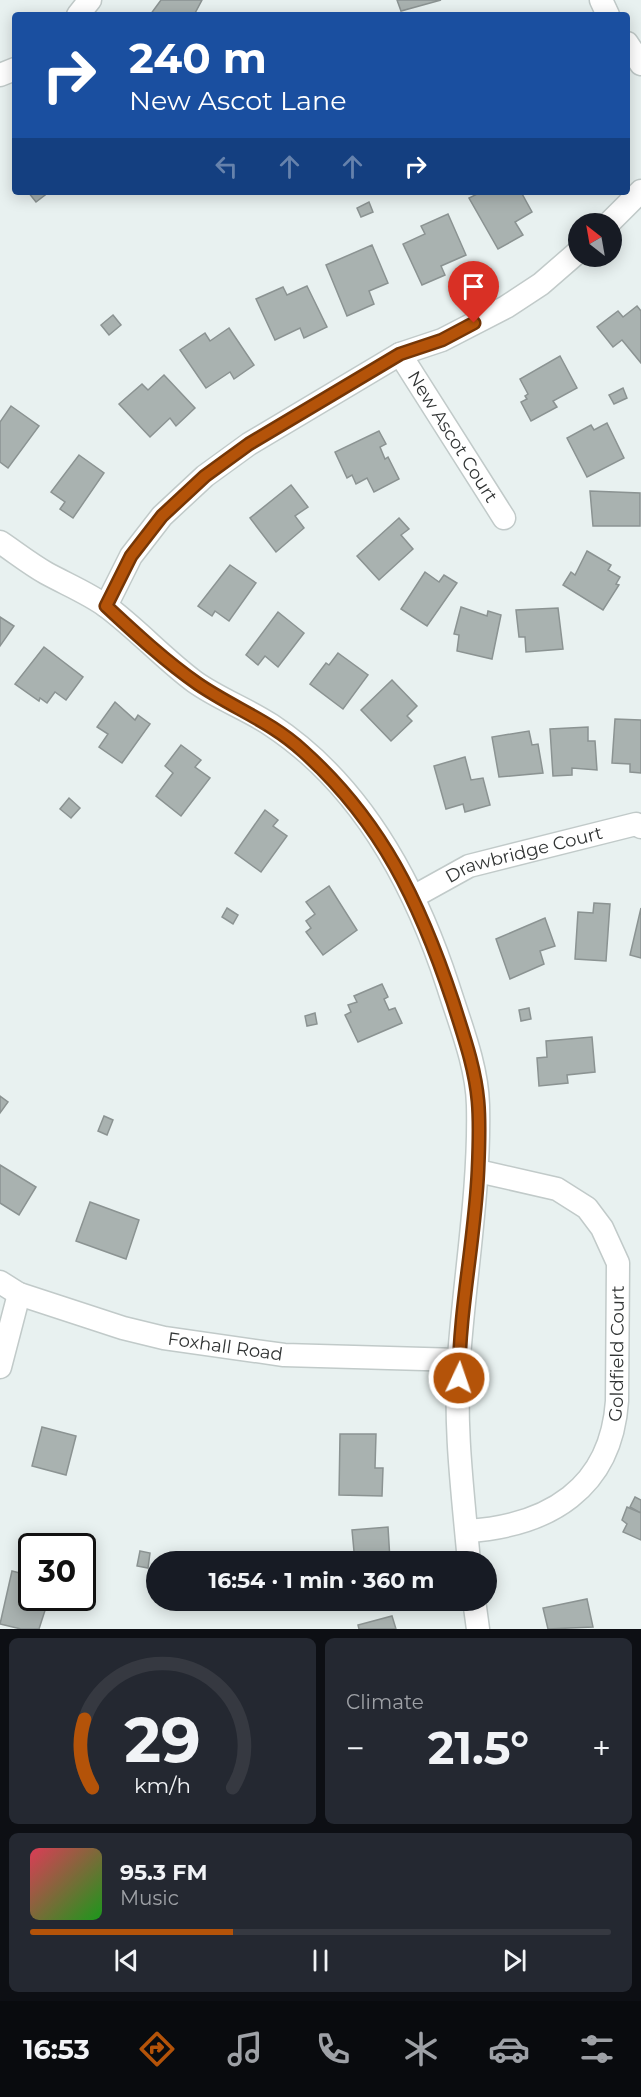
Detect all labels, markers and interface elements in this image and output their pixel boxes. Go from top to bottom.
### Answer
text: 240 m [129,32,267,84]
icon: right [30,36,108,114]
text: New Ascot Lane [129,84,347,117]
icon: left [210,150,243,183]
icon: ahead [273,150,306,183]
icon: ahead [336,150,369,183]
icon: right [399,150,432,183]
north arrow [568,213,622,267]
map controls [568,213,622,267]
pin [448,261,499,323]
icon: arrive [457,270,490,303]
street label: New Ascot Court [403,367,502,507]
street label: Drawbridge Court [442,822,605,888]
street label: Goldfield Court [604,1285,629,1423]
street label: Foxhall Road [166,1328,284,1366]
position arrow [427,1346,491,1410]
speed limit sign: 30 [18,1533,96,1611]
text: 16:54 · 1 min · 360 m [209,1567,434,1594]
text: Climate [346,1690,424,1714]
text: 29 [124,1702,201,1778]
text: 21.5° [428,1720,529,1775]
text: − [346,1728,365,1768]
text: + [592,1728,611,1768]
text: km/h [134,1772,191,1798]
text: 95.3 FM [120,1859,207,1886]
text: Music [120,1886,179,1910]
icon: previous [110,1944,143,1977]
icon: pause [304,1944,337,1977]
icon: next [498,1944,531,1977]
icon: directions [136,2028,178,2070]
icon: music [224,2028,266,2070]
icon: phone [312,2028,354,2070]
icon: climate [400,2028,442,2070]
icon: car [488,2028,530,2070]
icon: filters [576,2028,618,2070]
text: 16:53 [23,2033,90,2066]

